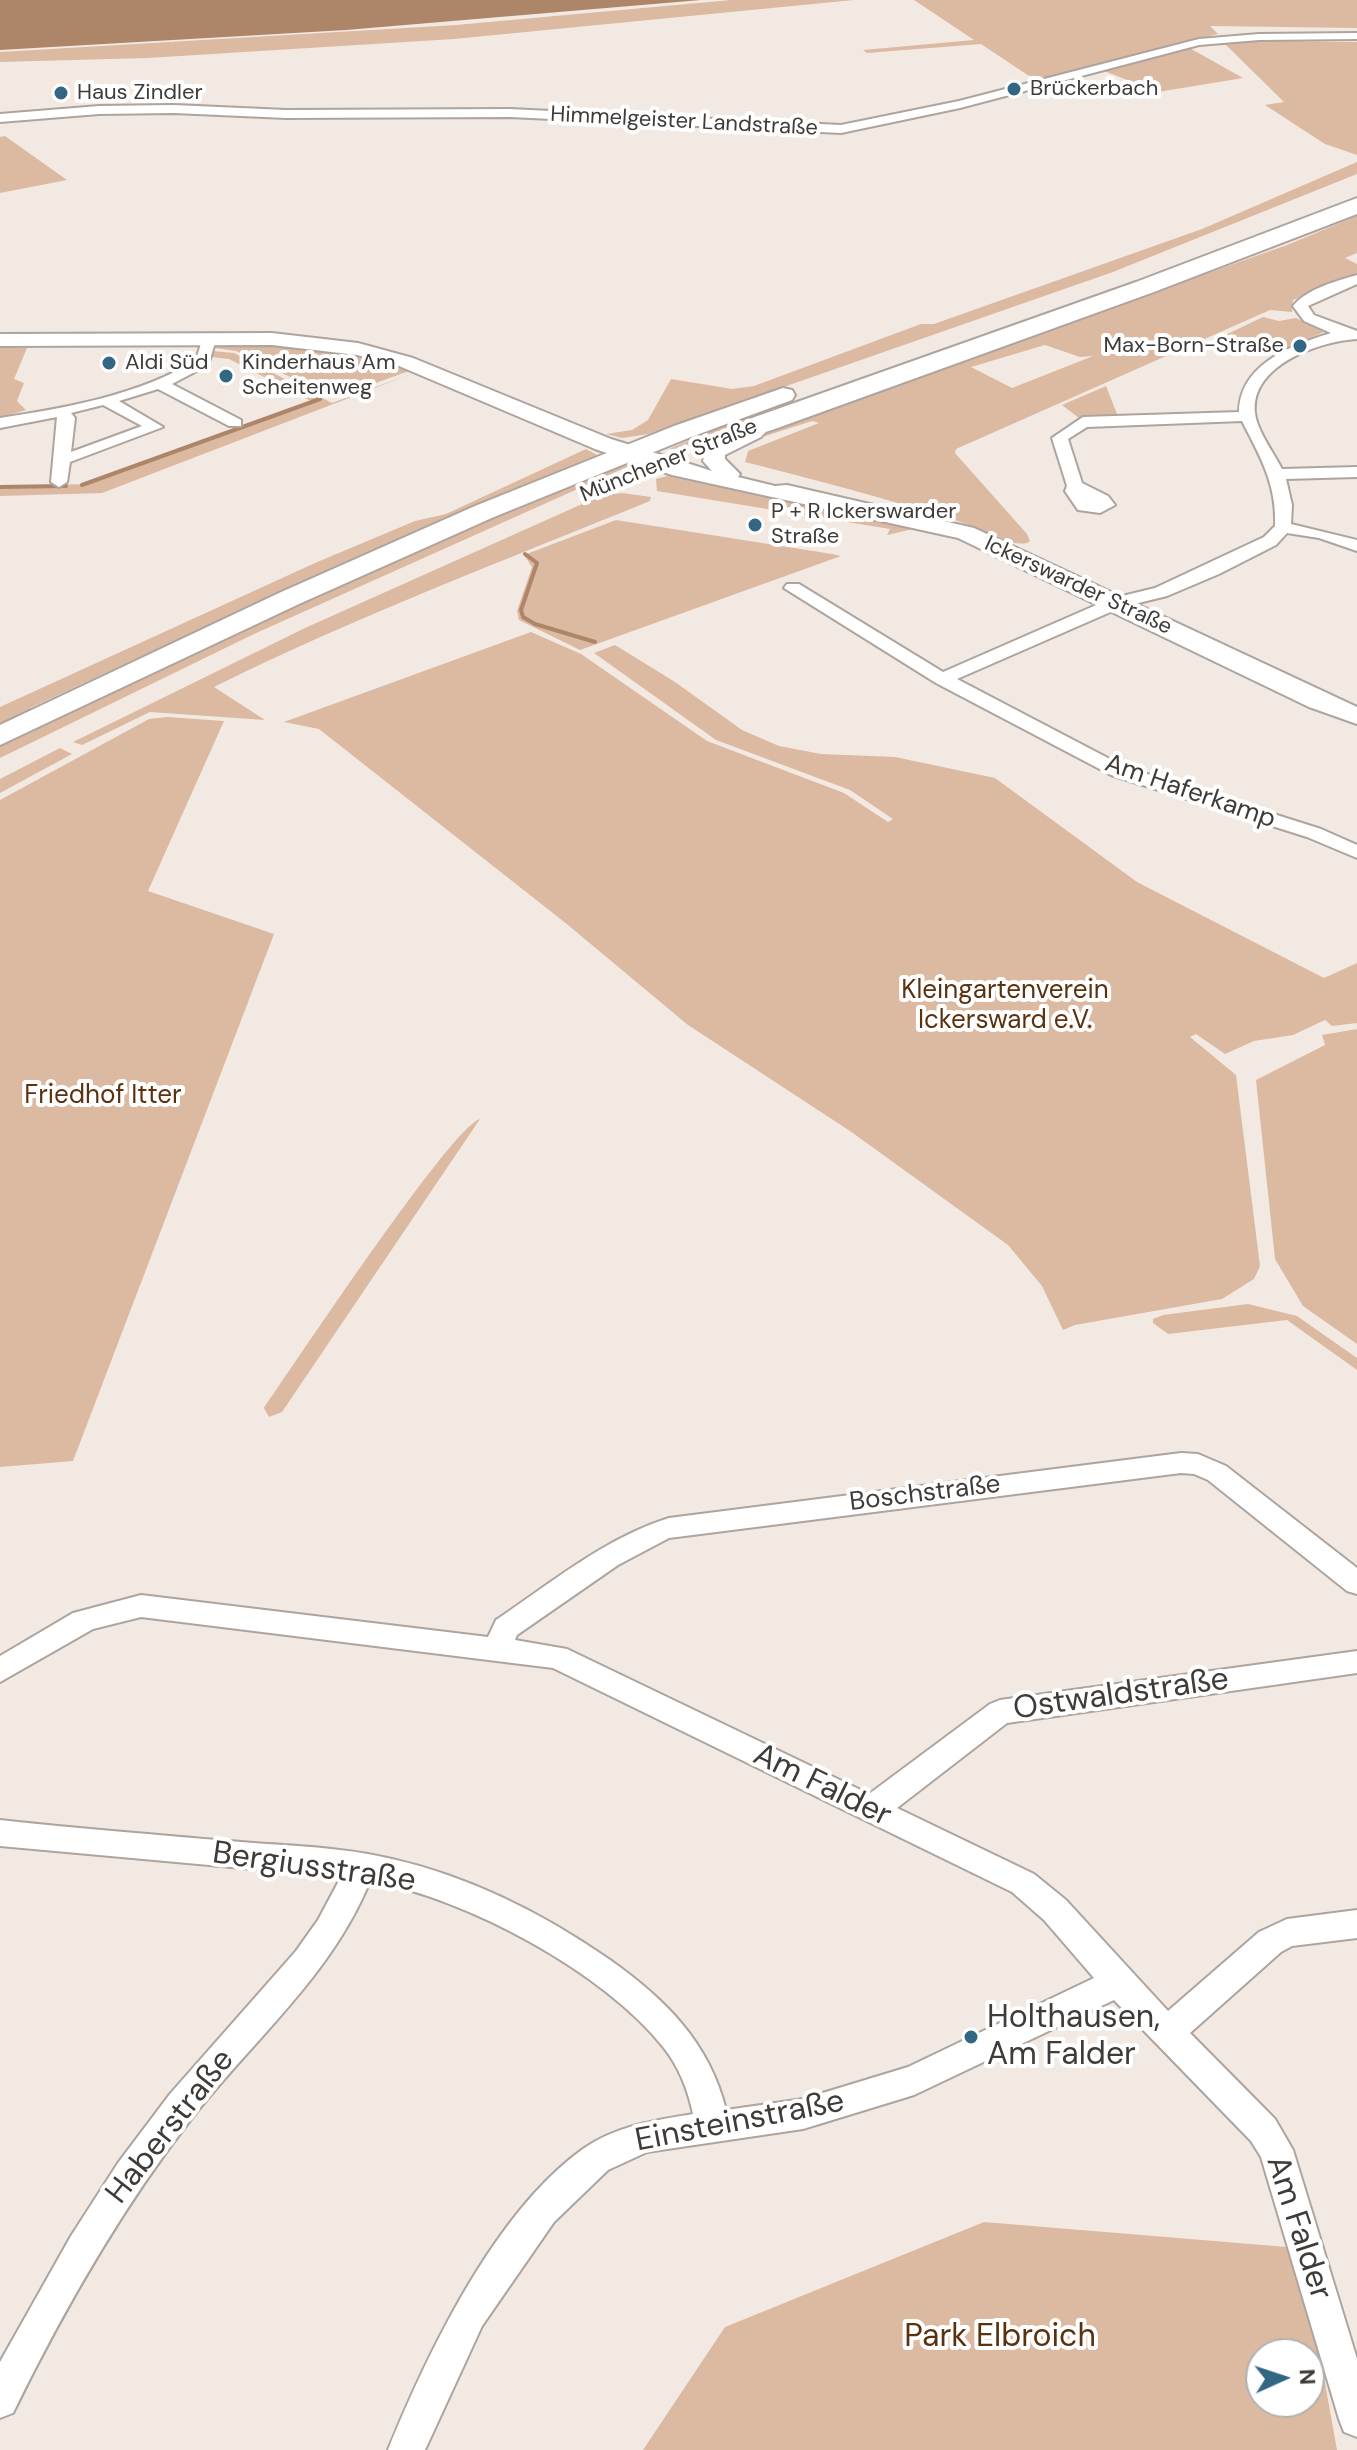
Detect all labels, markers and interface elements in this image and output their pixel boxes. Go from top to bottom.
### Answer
place label: Brückerbach [1030,76,1159,102]
place label: Haus Zindler [77,80,203,106]
marker: Brückerbach [1005,80,1023,98]
marker: Haus Zindler [52,84,70,102]
street label: Himmelgeister Landstraße [550,102,818,142]
place label: Max-Born-Straße [1104,333,1284,359]
marker: Max-Born-Straße [1291,337,1309,355]
place label: Aldi Süd [125,350,209,376]
place label: Kinderhaus Am Scheitenweg [242,350,396,402]
marker: Aldi Süd [100,354,118,372]
marker: Kinderhaus Am Scheitenweg [217,367,235,385]
street label: Münchener Straße [577,413,761,509]
place label: P + R Ickerswarder Straße [771,499,956,550]
marker: P + R Ickerswarder Straße [746,516,764,534]
street label: Ickerswarder Straße [980,531,1176,641]
street label: Am Haferkamp [1101,748,1279,836]
park label: Kleingartenverein Ickersward e.V. [901,975,1109,1036]
park label: Friedhof Itter [24,1080,182,1112]
street label: Boschstraße [848,1469,1002,1519]
street label: Ostwaldstraße [1011,1661,1231,1729]
street label: Am Falder [747,1736,897,1836]
street label: Bergiusstraße [210,1835,418,1901]
place label: Holthausen, Am Falder [987,2000,1160,2075]
marker: Holthausen, Am Falder [962,2028,980,2046]
street label: Haberstraße [99,2042,243,2212]
street label: Einsteinstraße [632,2083,848,2161]
street label: Am Falder [1257,2151,1339,2305]
park label: Park Elbroich [904,2319,1096,2357]
north arrow [1245,2338,1325,2418]
text: N [1293,2368,1322,2386]

